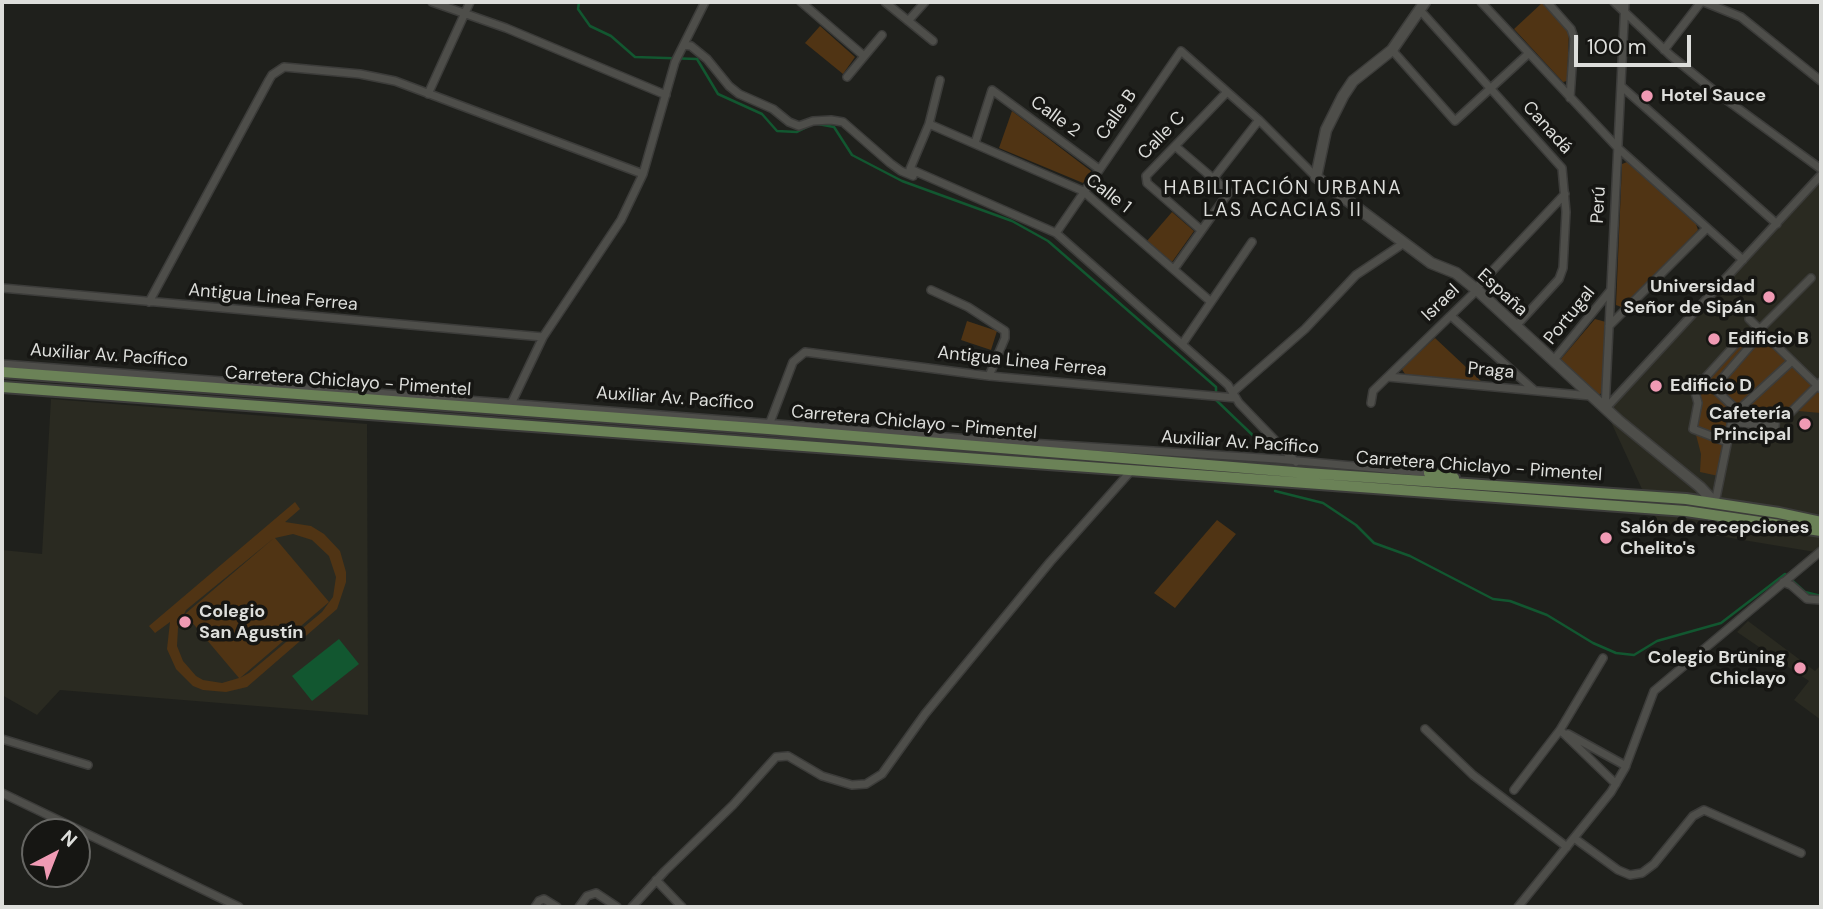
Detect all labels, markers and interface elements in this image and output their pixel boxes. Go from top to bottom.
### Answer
scale bar [1578,21,1695,65]
text: 100 m [1587,33,1647,61]
place label: Hotel Sauce [1661,85,1766,107]
street label: Calle B [1092,86,1142,144]
marker: Hotel Sauce [1639,88,1655,104]
street label: Calle 2 [1026,92,1084,142]
street label: Canadá [1518,97,1576,159]
street label: Calle C [1134,107,1190,165]
street label: Calle 1 [1081,170,1135,218]
district label: HABILITACIÓN URBANA LAS ACACIAS II [1166,178,1400,222]
street label: Perú [1587,186,1611,224]
street label: España [1472,265,1532,321]
place label: Universidad Señor de Sipán [1624,276,1755,318]
street label: Antigua Linea Ferrea [187,280,359,316]
street label: Israel [1418,280,1464,326]
street label: Portugal [1540,283,1600,349]
marker: Universidad Señor de Sipán [1761,289,1777,305]
place label: Edificio B [1728,328,1809,350]
marker: Edificio B [1706,331,1722,347]
street label: Auxiliar Av. Pacífico [29,340,189,372]
street label: Antigua Linea Ferrea [936,342,1108,382]
street label: Praga [1467,358,1515,384]
street label: Carretera Chiclayo - Pimentel [224,363,472,401]
place label: Edificio D [1670,375,1752,397]
marker: Edificio D [1648,378,1664,394]
street label: Auxiliar Av. Pacífico [595,383,755,415]
street label: Carretera Chiclayo - Pimentel [790,401,1038,445]
place label: Cafetería Principal [1709,403,1791,446]
marker: Cafetería Principal [1797,416,1813,432]
street label: Auxiliar Av. Pacífico [1160,427,1320,459]
street label: Carretera Chiclayo - Pimentel [1355,448,1603,486]
place label: Salón de recepciones Chelito's [1620,517,1809,560]
marker: Salón de recepciones Chelito's [1598,530,1614,546]
place label: Colegio San Agustín [199,601,303,644]
marker: Colegio San Agustín [177,614,193,630]
place label: Colegio Brüning Chiclayo [1648,647,1786,690]
marker: Colegio Brüning Chiclayo [1792,660,1808,676]
north arrow [21,818,91,888]
text: N [56,825,83,852]

